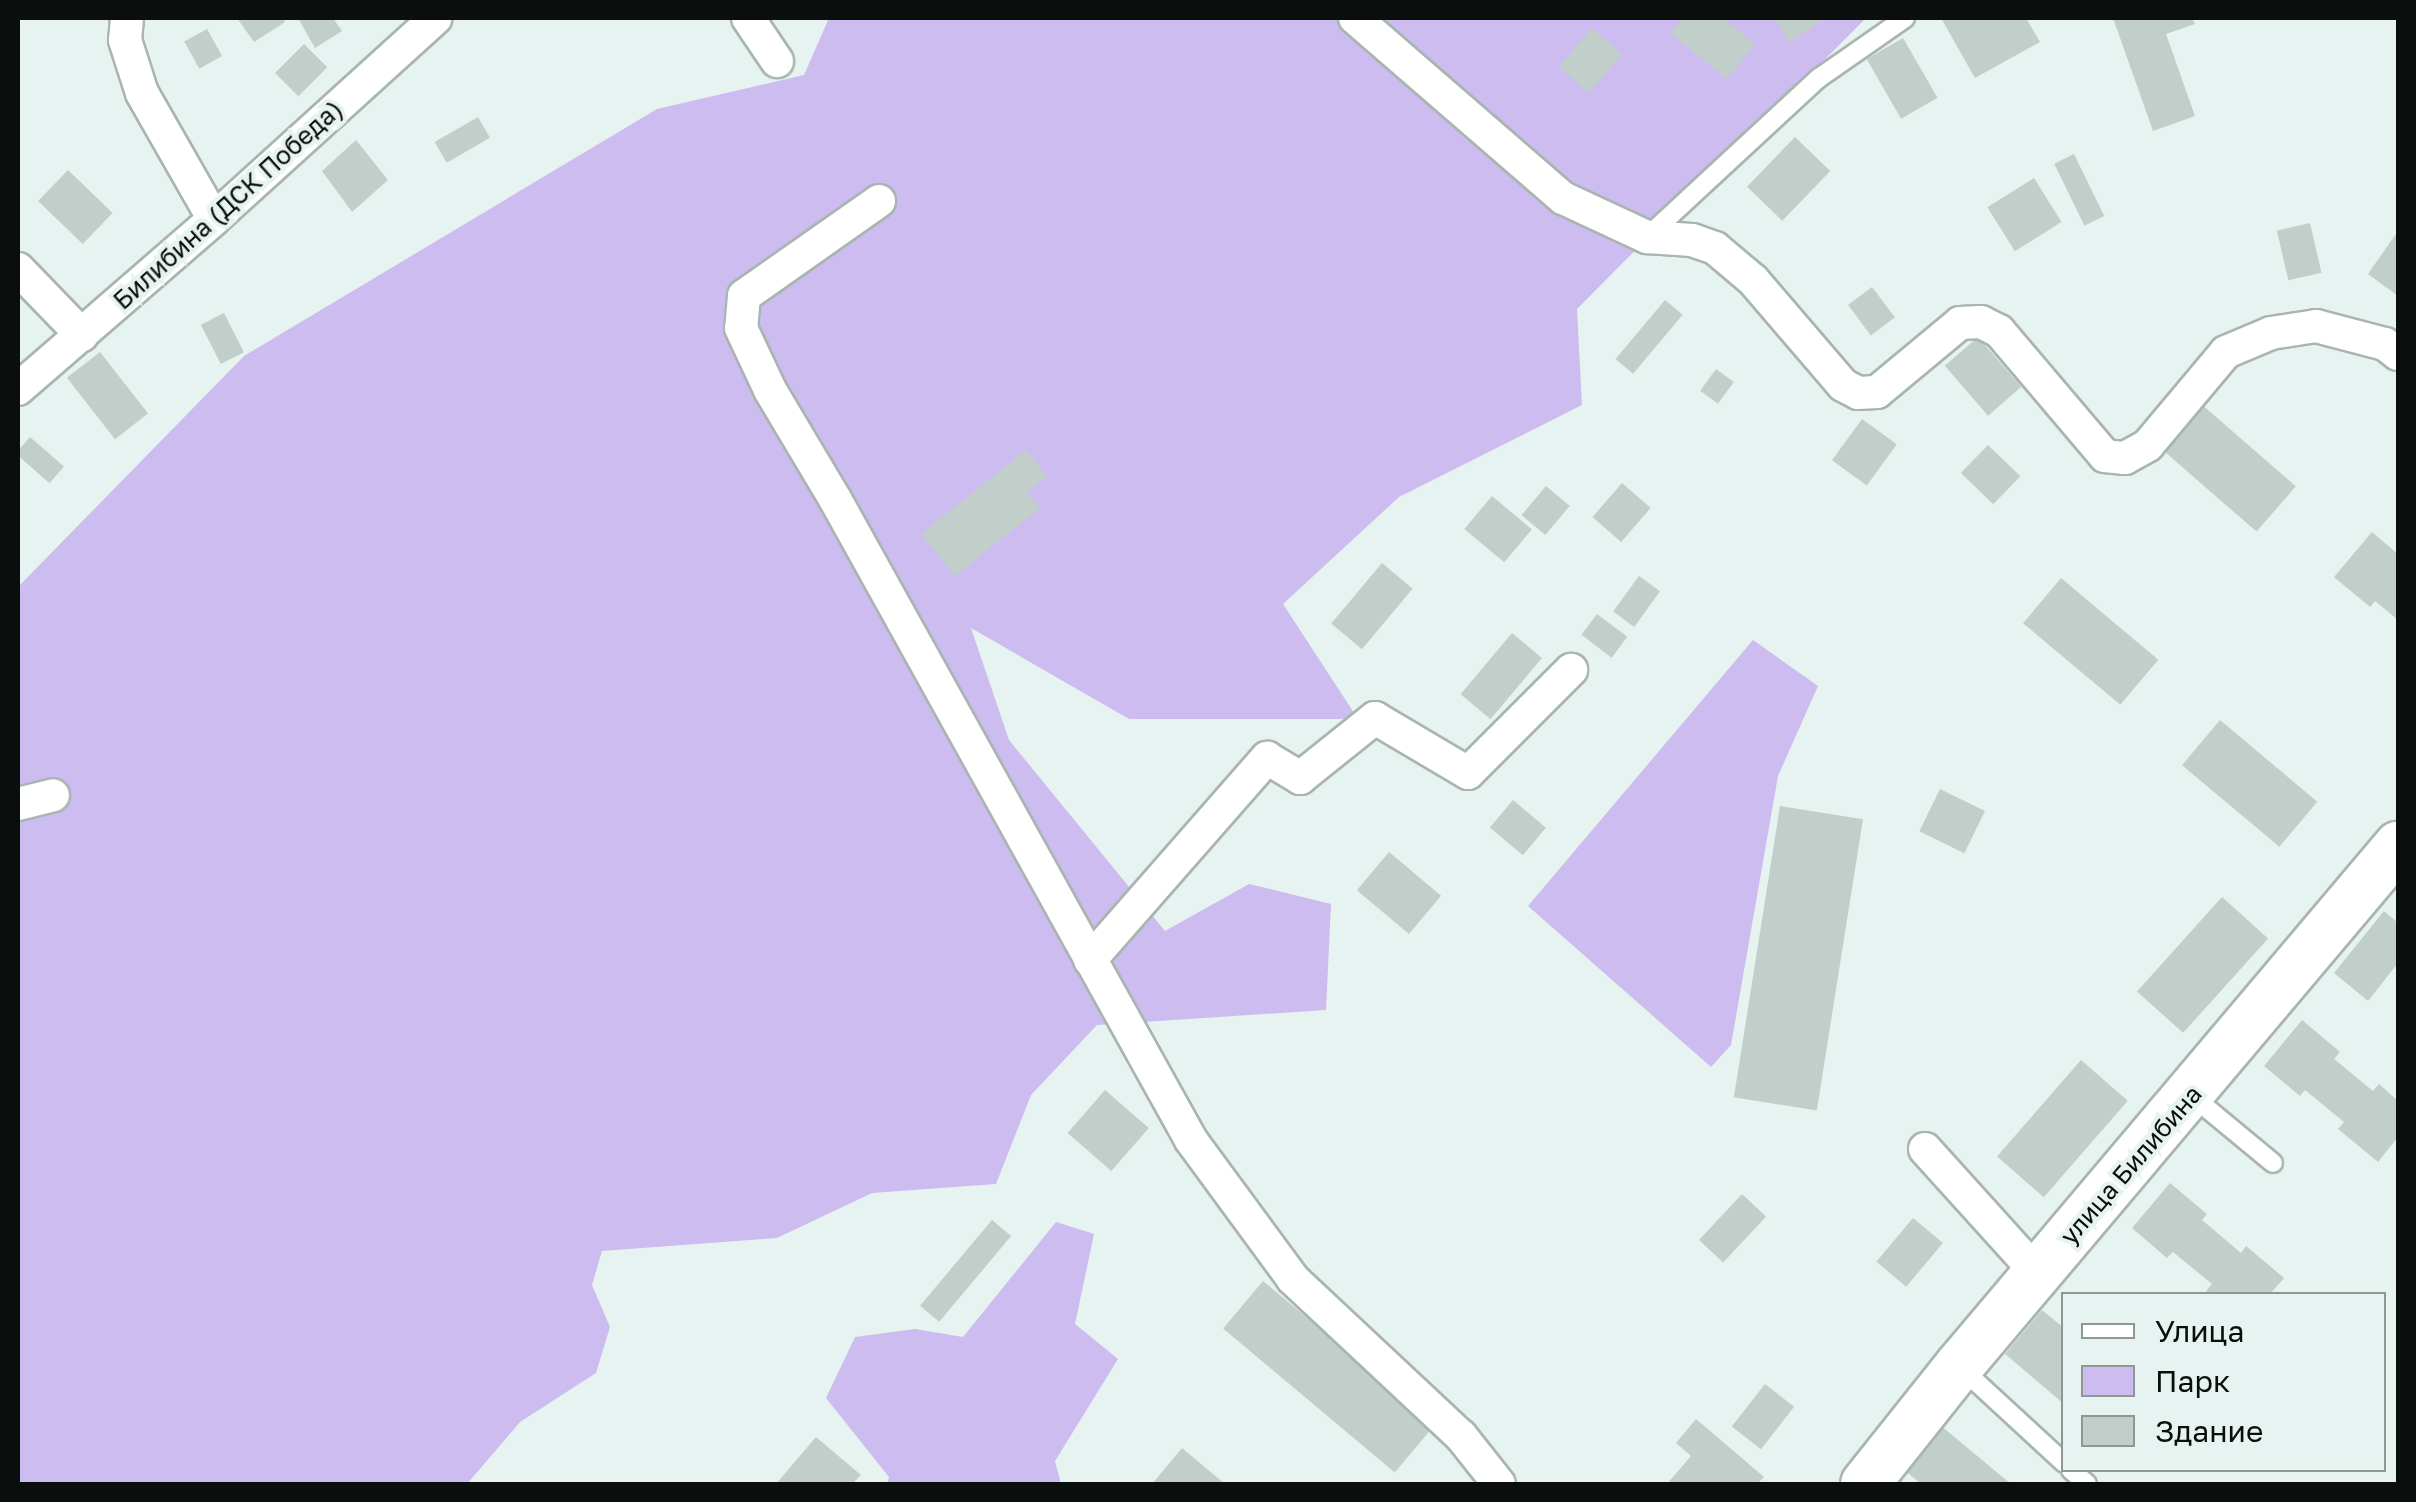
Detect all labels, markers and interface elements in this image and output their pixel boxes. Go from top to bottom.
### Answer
street label: Билибина (ДСК Победа) [107,94,349,316]
street label: улица Билибина [2054,1079,2208,1251]
legend [2061,1292,2386,1472]
text: Улица [2155,1313,2244,1349]
text: Парк [2155,1363,2230,1399]
text: Здание [2155,1413,2263,1449]

